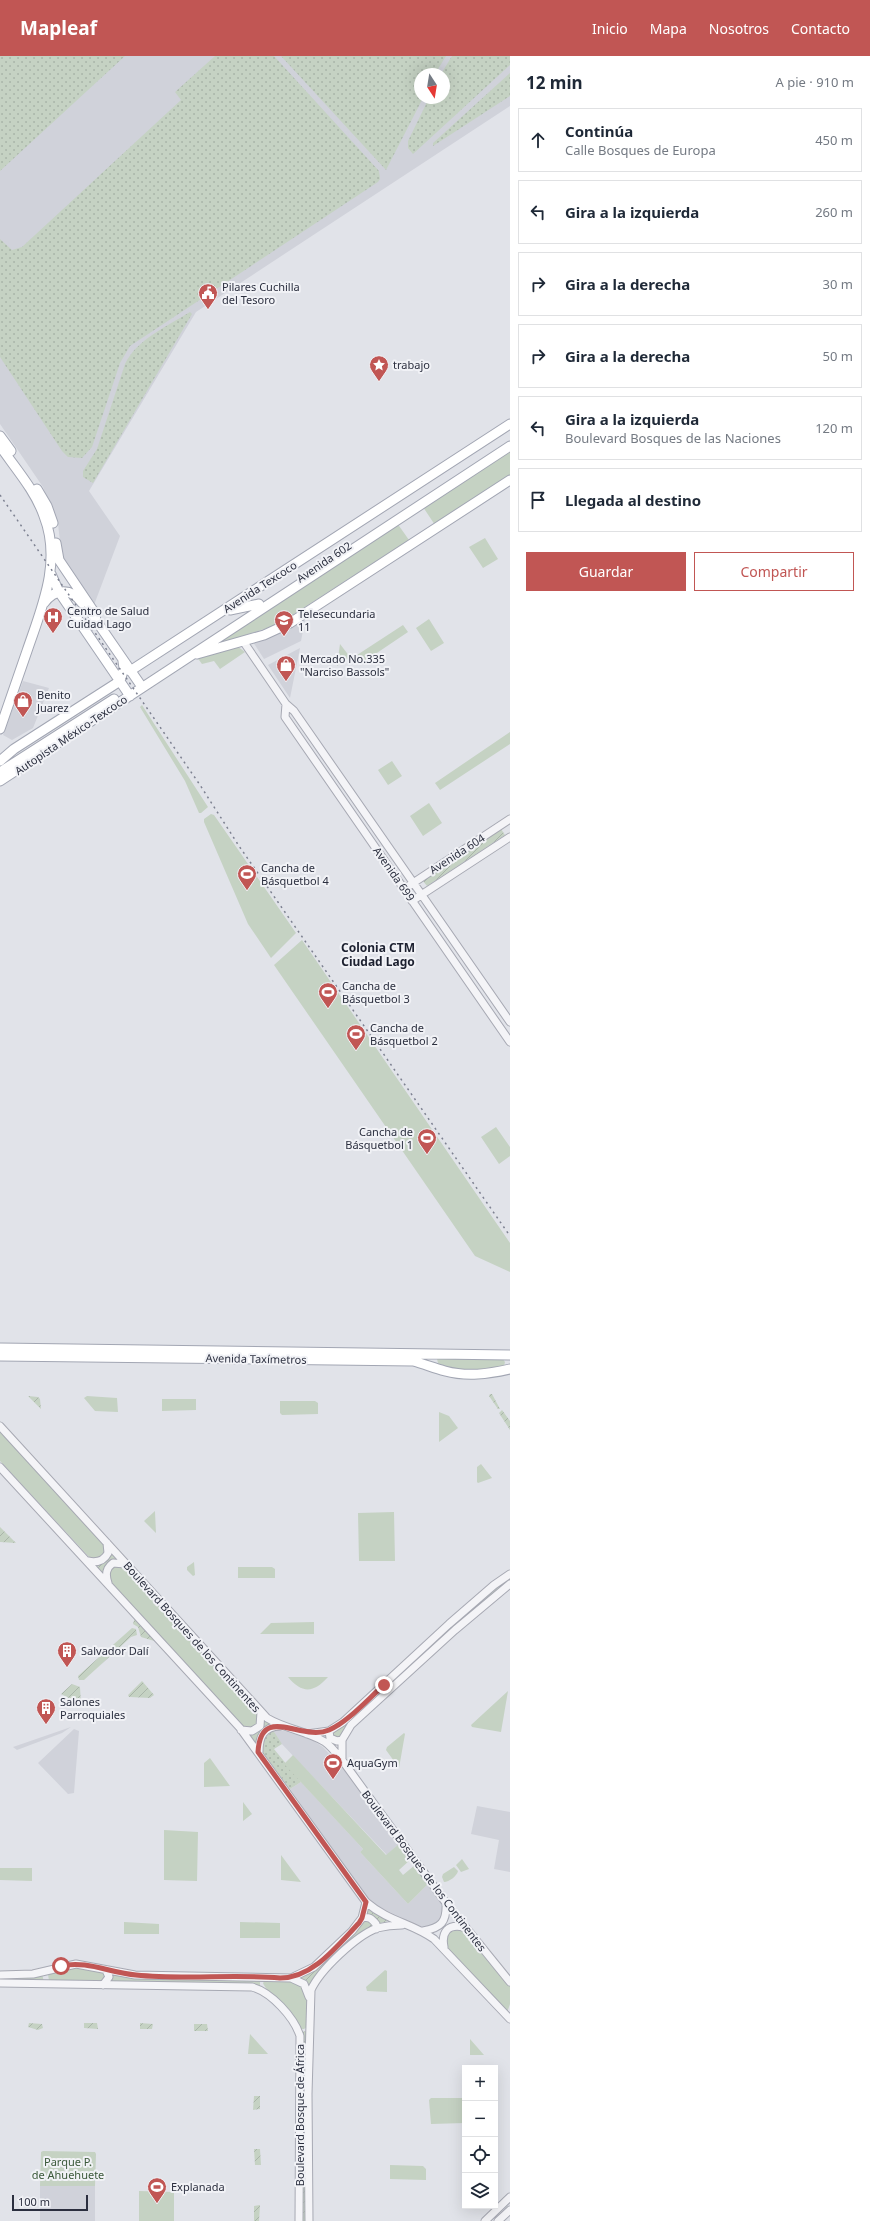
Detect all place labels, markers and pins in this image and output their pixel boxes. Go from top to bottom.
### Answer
place label: Pilares Cuchilla del Tesoro [222,279,300,307]
public building icon: Pilares Cuchilla del Tesoro [197,282,219,310]
place icon: trabajo [368,354,390,382]
place label: trabajo [393,357,430,372]
place label: Centro de Salud Cuidad Lago [67,603,149,631]
hospital icon: Centro de Salud Cuidad Lago [42,606,64,634]
place label: Telesecundaria 11 [298,606,375,634]
school or university icon: Telesecundaria 11 [273,609,295,637]
place label: Mercado No.335 "Narciso Bassols" [300,651,389,679]
shop icon: Mercado No.335 "Narciso Bassols" [275,654,297,682]
place label: Benito Juarez [36,687,71,715]
shop icon: Benito Juarez [12,690,34,718]
place label: Cancha de Básquetbol 4 [261,860,329,888]
sports icon: Cancha de Básquetbol 4 [236,863,258,891]
place label: Cancha de Básquetbol 3 [342,978,410,1006]
sports icon: Cancha de Básquetbol 3 [317,981,339,1009]
place label: Cancha de Básquetbol 2 [370,1020,438,1048]
sports icon: Cancha de Básquetbol 2 [345,1023,367,1051]
place label: Cancha de Básquetbol 1 [345,1124,413,1152]
sports icon: Cancha de Básquetbol 1 [416,1127,438,1155]
building icon: Salvador Dalí [56,1640,78,1668]
place label: Salvador Dalí [81,1643,150,1658]
place label: Salones Parroquiales [60,1694,125,1722]
building icon: Salones Parroquiales [35,1697,57,1725]
sports icon: AquaGym [322,1752,344,1780]
place label: AquaGym [347,1755,398,1770]
sports icon: Explanada [146,2176,168,2204]
place label: Explanada [171,2179,225,2194]

